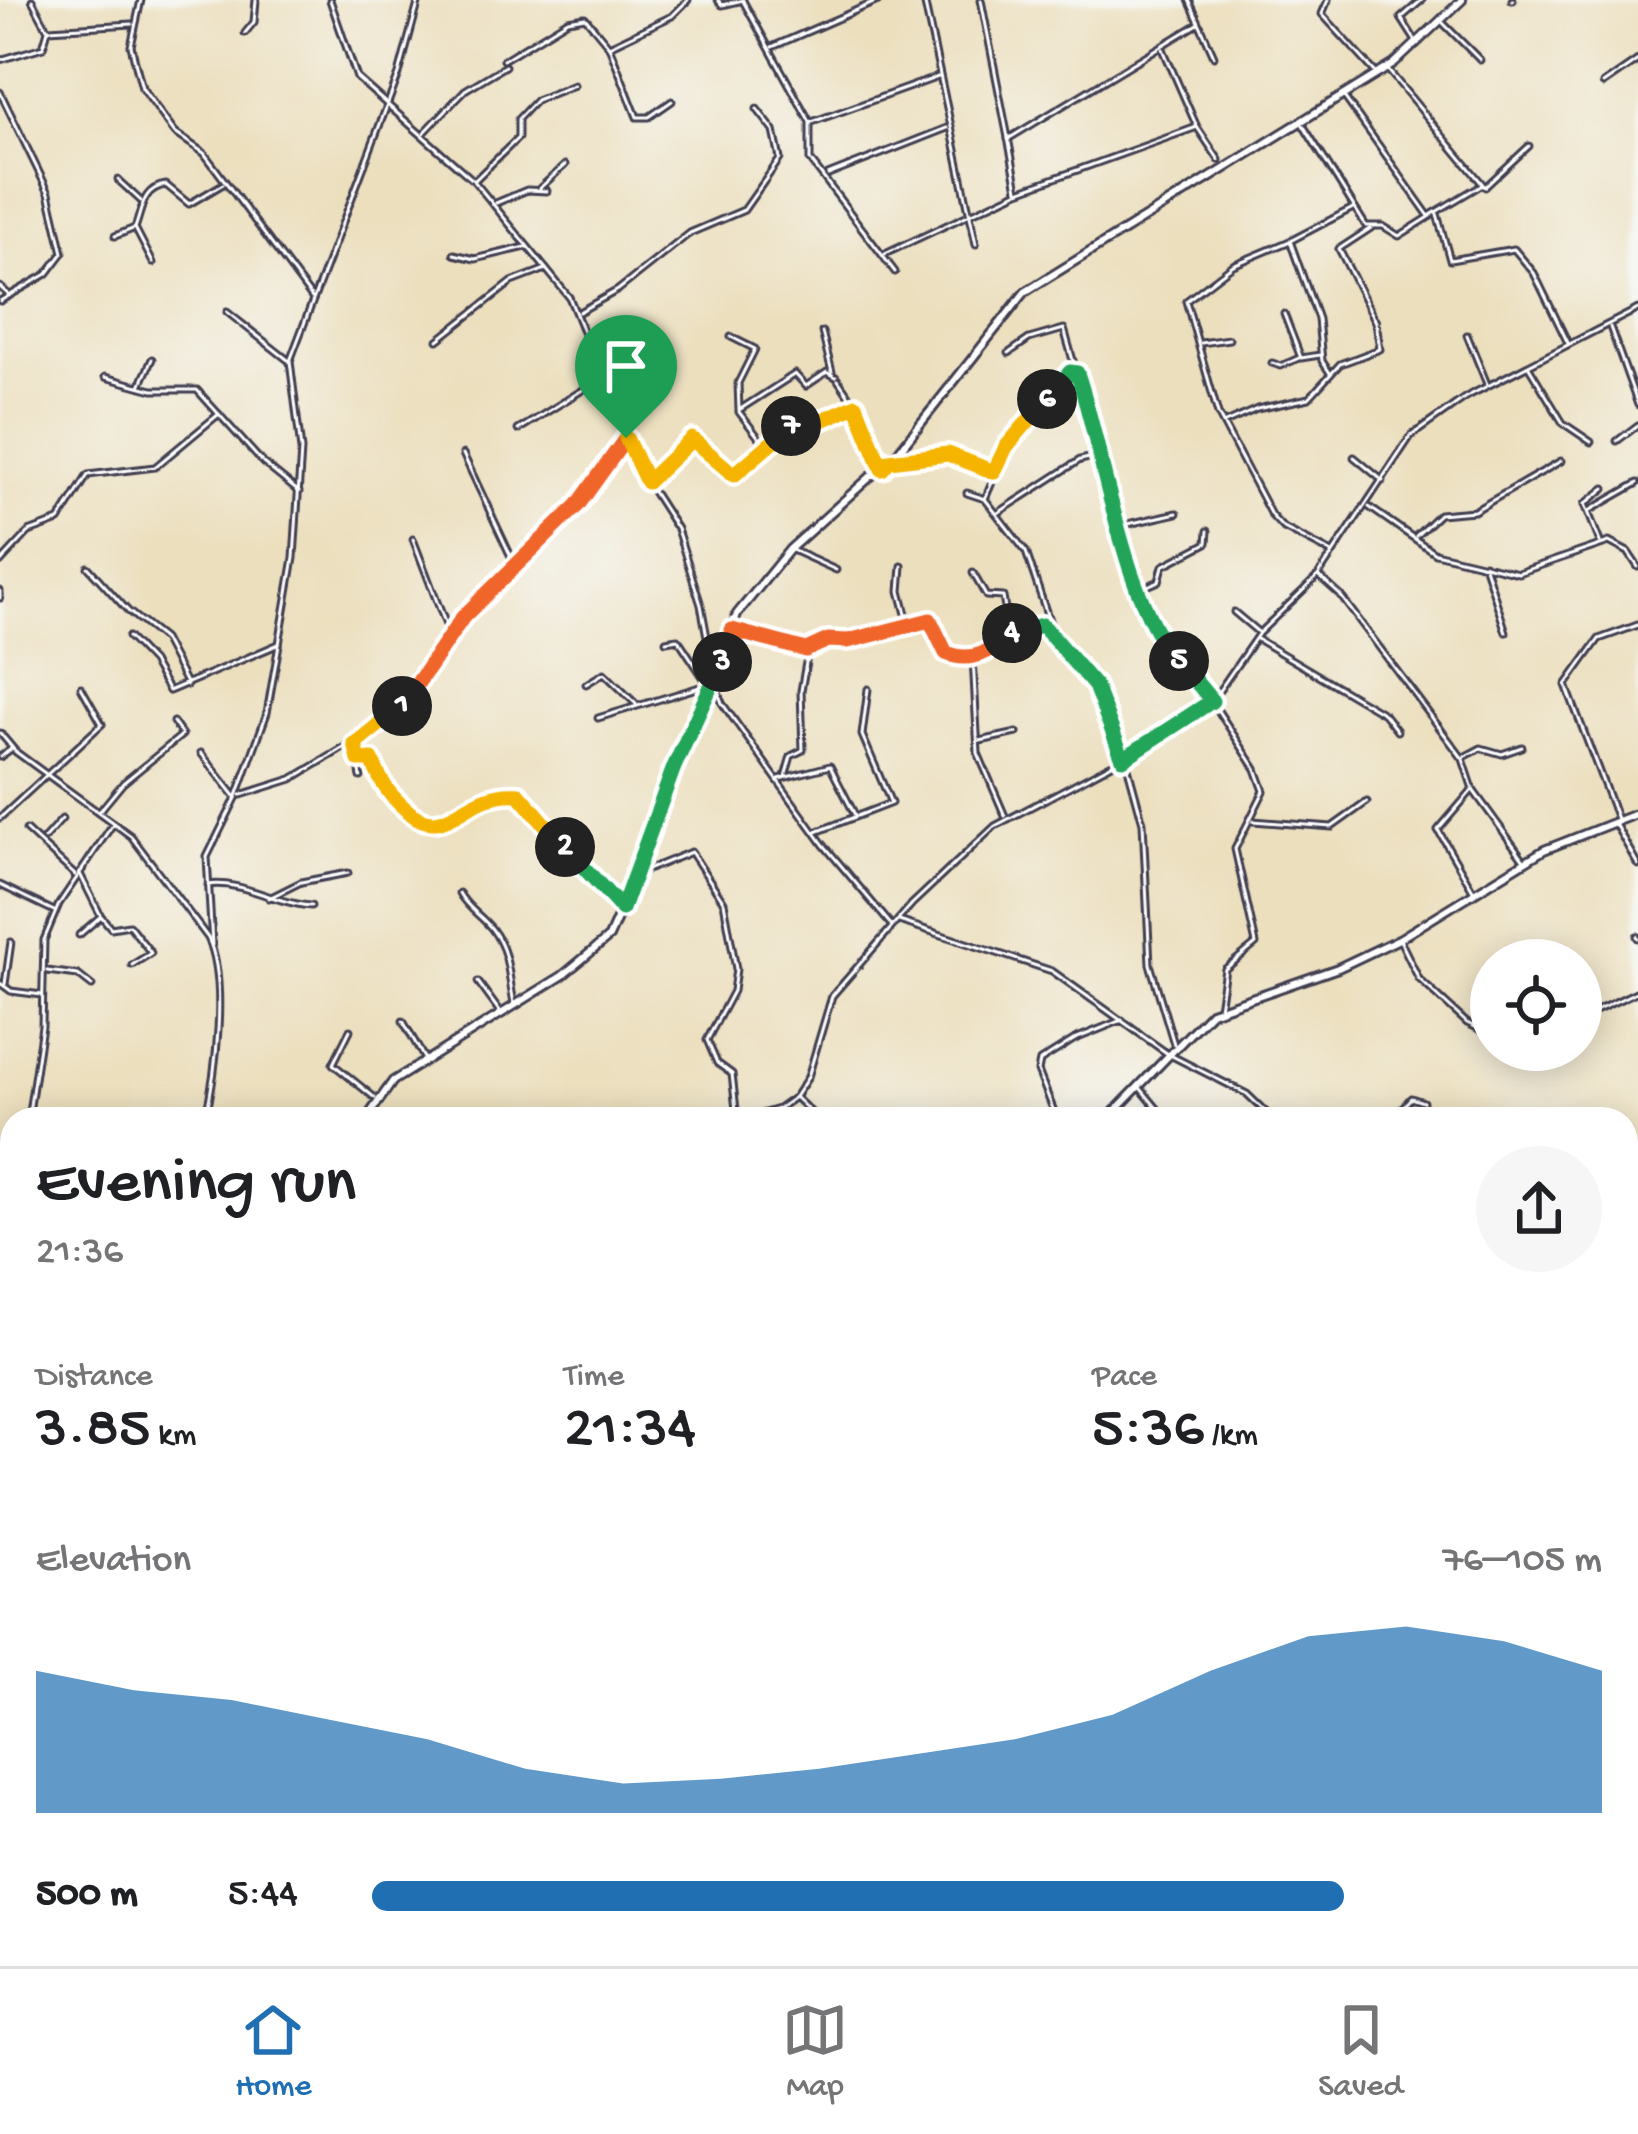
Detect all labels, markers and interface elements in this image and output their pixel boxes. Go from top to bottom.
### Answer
pin [575,315,677,438]
icon: arrive [593,333,659,399]
pin: 6 [1017,369,1077,429]
text: 6 [1039,380,1055,418]
pin: 7 [761,396,821,456]
text: 7 [782,407,800,445]
pin: 4 [982,603,1042,663]
text: 4 [1004,614,1020,652]
pin: 5 [1149,631,1209,691]
pin: 3 [692,632,752,692]
text: 5 [1170,642,1188,680]
text: 3 [713,643,731,681]
pin: 1 [372,676,432,736]
text: 1 [395,687,409,725]
pin: 2 [535,817,595,877]
text: 2 [557,828,573,866]
map controls [1470,939,1602,1071]
button: locate [1470,939,1602,1071]
button: share [1476,1146,1602,1272]
text: Evening run [36,1147,356,1225]
text: 21:36 [36,1231,123,1277]
text: Distance [36,1359,153,1397]
text: Time [564,1359,624,1397]
text: Pace [1092,1359,1157,1397]
text: 3.85 [36,1397,150,1467]
text: 21:34 [564,1397,696,1467]
text: 5:36 [1092,1397,1204,1467]
text: km [150,1418,196,1456]
text: /km [1204,1418,1258,1456]
text: Elevation [36,1539,191,1585]
text: 76–105 m [1443,1539,1602,1585]
text: 500 m [36,1873,138,1919]
text: 5:44 [228,1873,298,1919]
tab: Home [235,1997,312,2107]
tab: Map [782,1997,848,2107]
tab: Saved [1318,1997,1403,2107]

